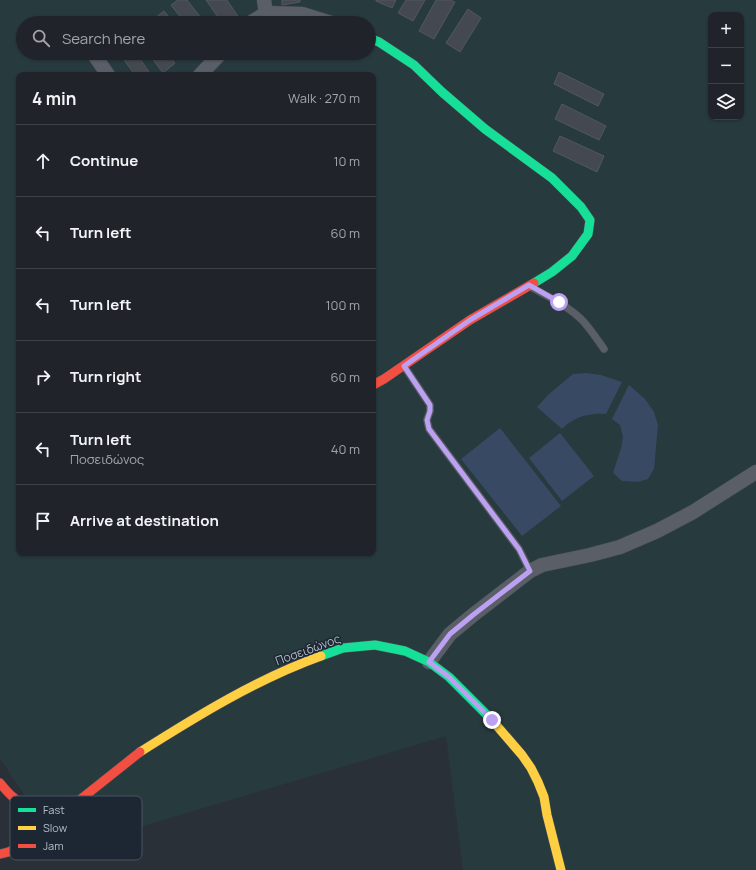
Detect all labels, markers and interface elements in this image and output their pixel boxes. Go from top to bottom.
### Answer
map controls [708,12,744,120]
button: + [708,12,744,48]
search box [16,16,376,60]
icon: search [30,27,52,49]
text: Search here [62,28,145,49]
button: − [708,48,744,84]
button: layers [708,84,744,120]
text: 4 min [32,87,76,110]
text: Walk · 270 m [288,89,360,107]
icon: ahead [32,150,54,172]
text: Continue [70,150,138,171]
text: 10 m [333,152,360,170]
icon: left [32,222,54,244]
text: Turn left [70,222,132,243]
text: 60 m [330,224,360,242]
route start [550,293,568,311]
icon: left [32,294,54,316]
text: Turn left [70,294,132,315]
text: 100 m [325,296,360,314]
icon: right [32,366,54,388]
text: Turn right [70,366,141,387]
text: 60 m [330,368,360,386]
text: Turn left [70,429,132,450]
icon: left [32,438,54,460]
text: 40 m [331,440,360,458]
text: Ποσειδώνος [70,450,144,468]
icon: arrive [32,510,54,532]
text: Arrive at destination [70,510,219,531]
street label: Ποσειδώνος [273,630,343,669]
route end [483,711,501,729]
legend [10,796,142,860]
text: Fast [43,802,65,817]
text: Slow [43,820,68,835]
text: Jam [43,838,64,853]

